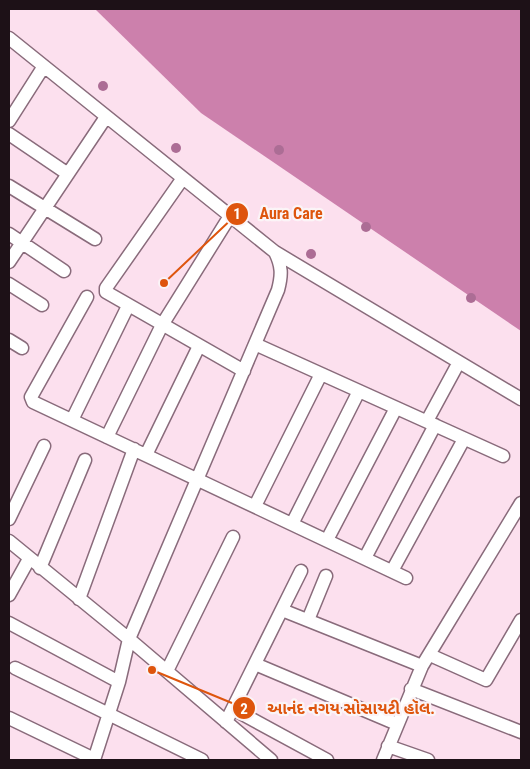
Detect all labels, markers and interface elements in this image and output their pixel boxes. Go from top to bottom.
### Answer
callout: Aura Care [224,198,332,229]
text: Aura Care [259,204,323,223]
text: 1 [233,205,241,223]
callout: આનંદ નગય સોસાયટી હૉલ. [232,693,445,724]
text: આનંદ નગય સોસાયટી હૉલ. [267,699,435,718]
text: 2 [240,700,248,718]

